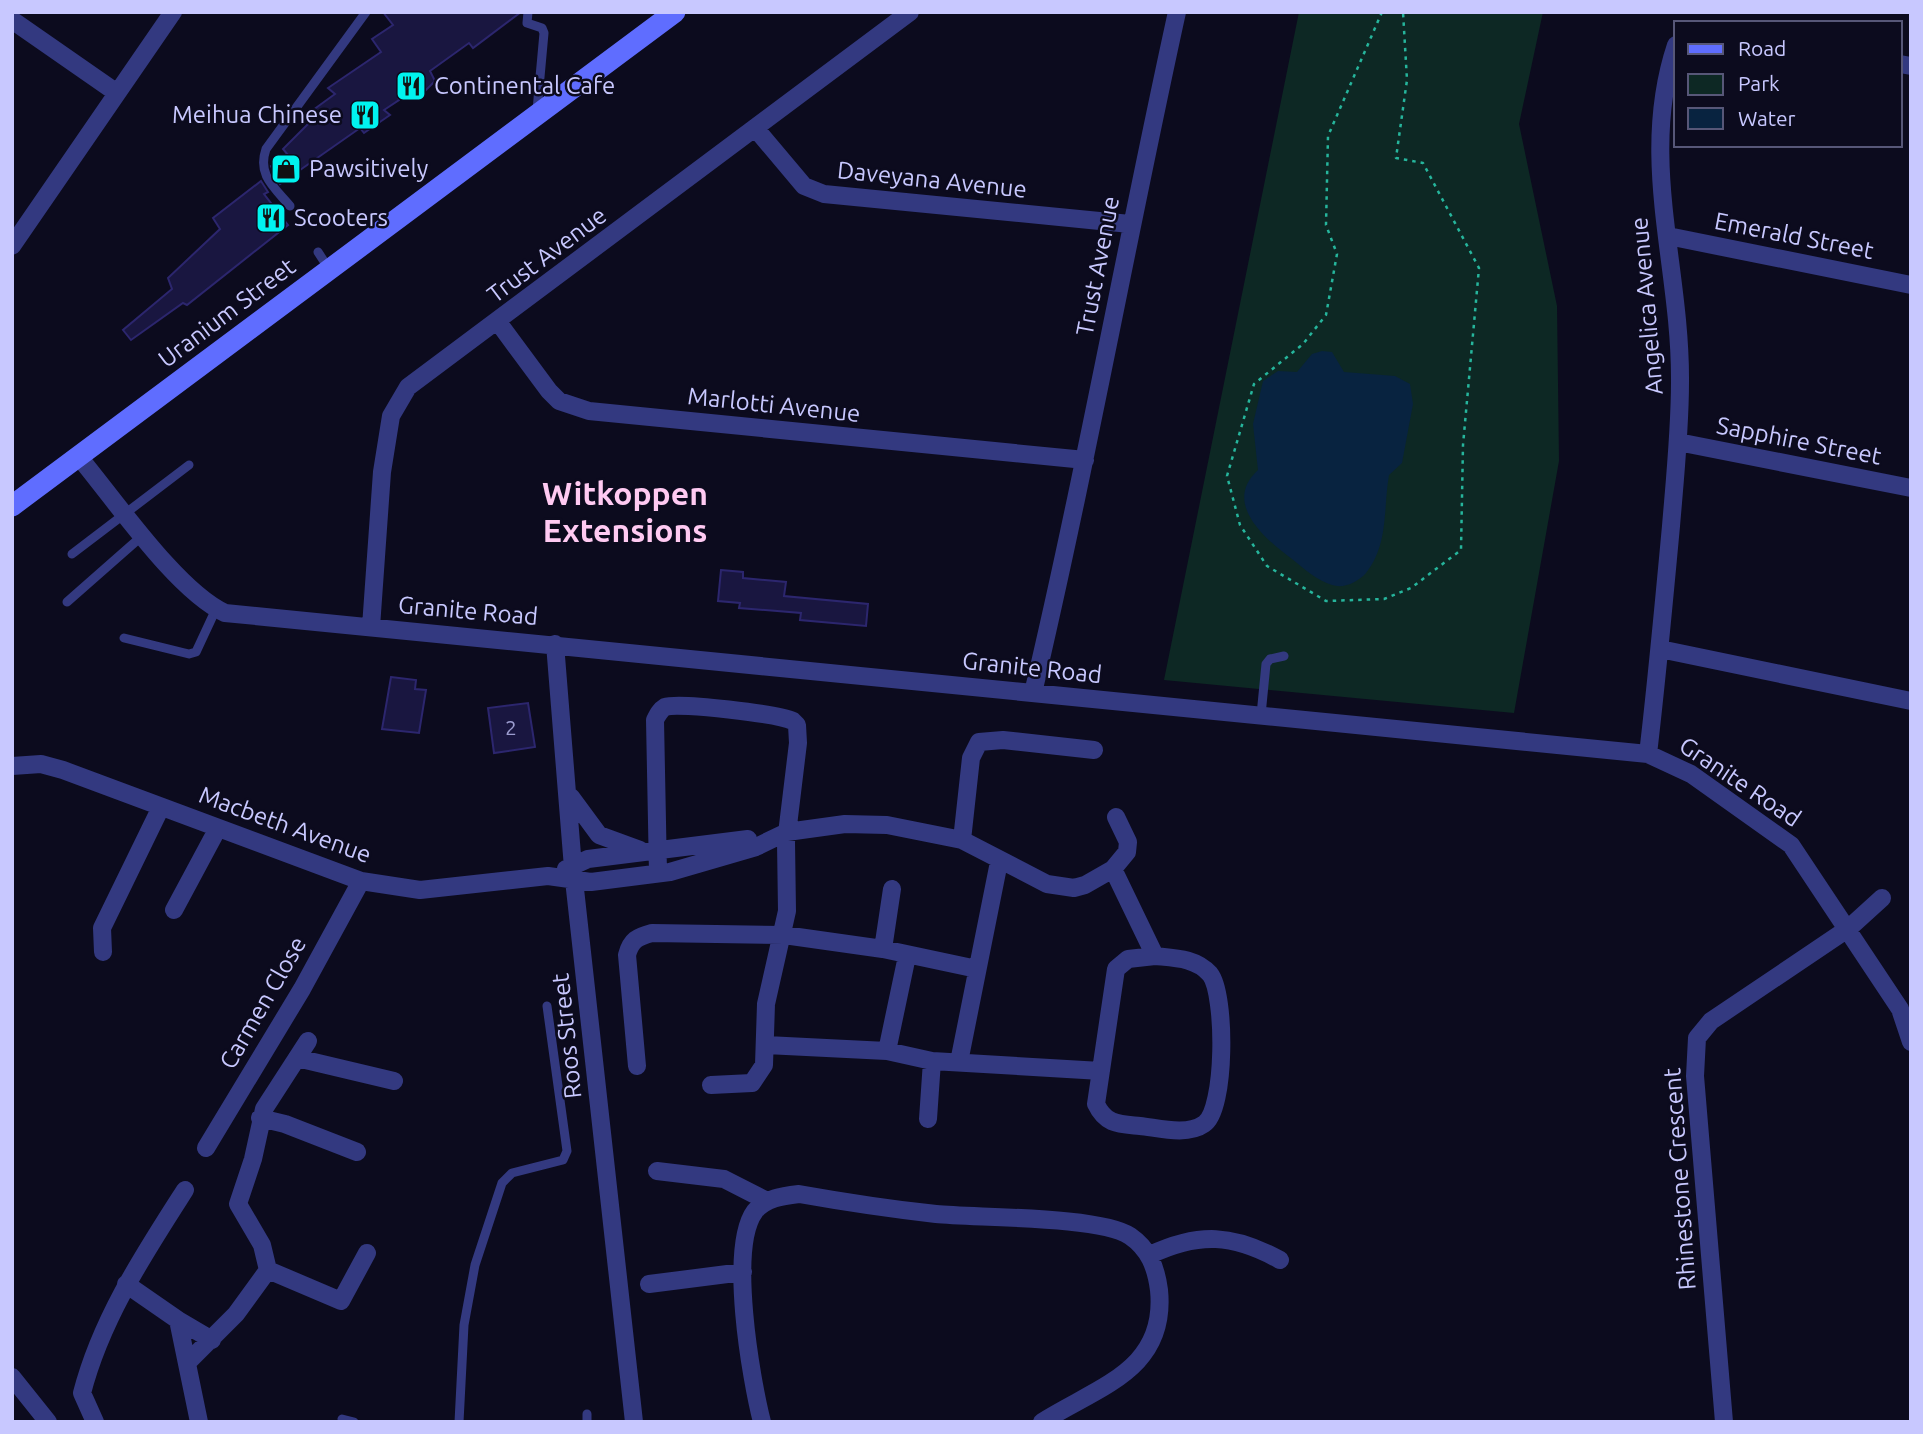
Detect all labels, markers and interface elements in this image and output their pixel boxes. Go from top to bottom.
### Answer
legend [1674,21,1902,147]
text: Road [1738,36,1786,60]
restaurant icon: Continental Cafe [394,69,428,103]
text: Park [1738,71,1780,95]
place label: Continental Cafe [434,72,615,99]
restaurant icon: Meihua Chinese [348,98,382,132]
place label: Meihua Chinese [172,101,342,128]
text: Water [1738,106,1796,130]
shop icon: Pawsitively [269,152,303,186]
place label: Pawsitively [309,155,429,182]
street label: Daveyana Avenue [836,156,1028,203]
street label: Trust Avenue [1071,194,1124,338]
restaurant icon: Scooters [254,201,288,235]
street label: Trust Avenue [482,201,611,308]
place label: Scooters [294,204,388,231]
street label: Emerald Street [1712,207,1877,264]
street label: Angelica Avenue [1625,216,1668,396]
street label: Uranium Street [153,252,301,373]
street label: Marlotti Avenue [686,382,862,427]
street label: Sapphire Street [1714,411,1884,470]
district label: Witkoppen Extensions [542,475,708,548]
street label: Granite Road [397,591,539,630]
street label: Granite Road [961,647,1103,688]
house number: 2 [505,715,517,739]
street label: Granite Road [1675,731,1806,832]
street label: Macbeth Avenue [195,781,375,868]
street label: Carmen Close [214,932,311,1074]
street label: Roos Street [546,971,587,1100]
street label: Rhinestone Crescent [1658,1066,1701,1291]

